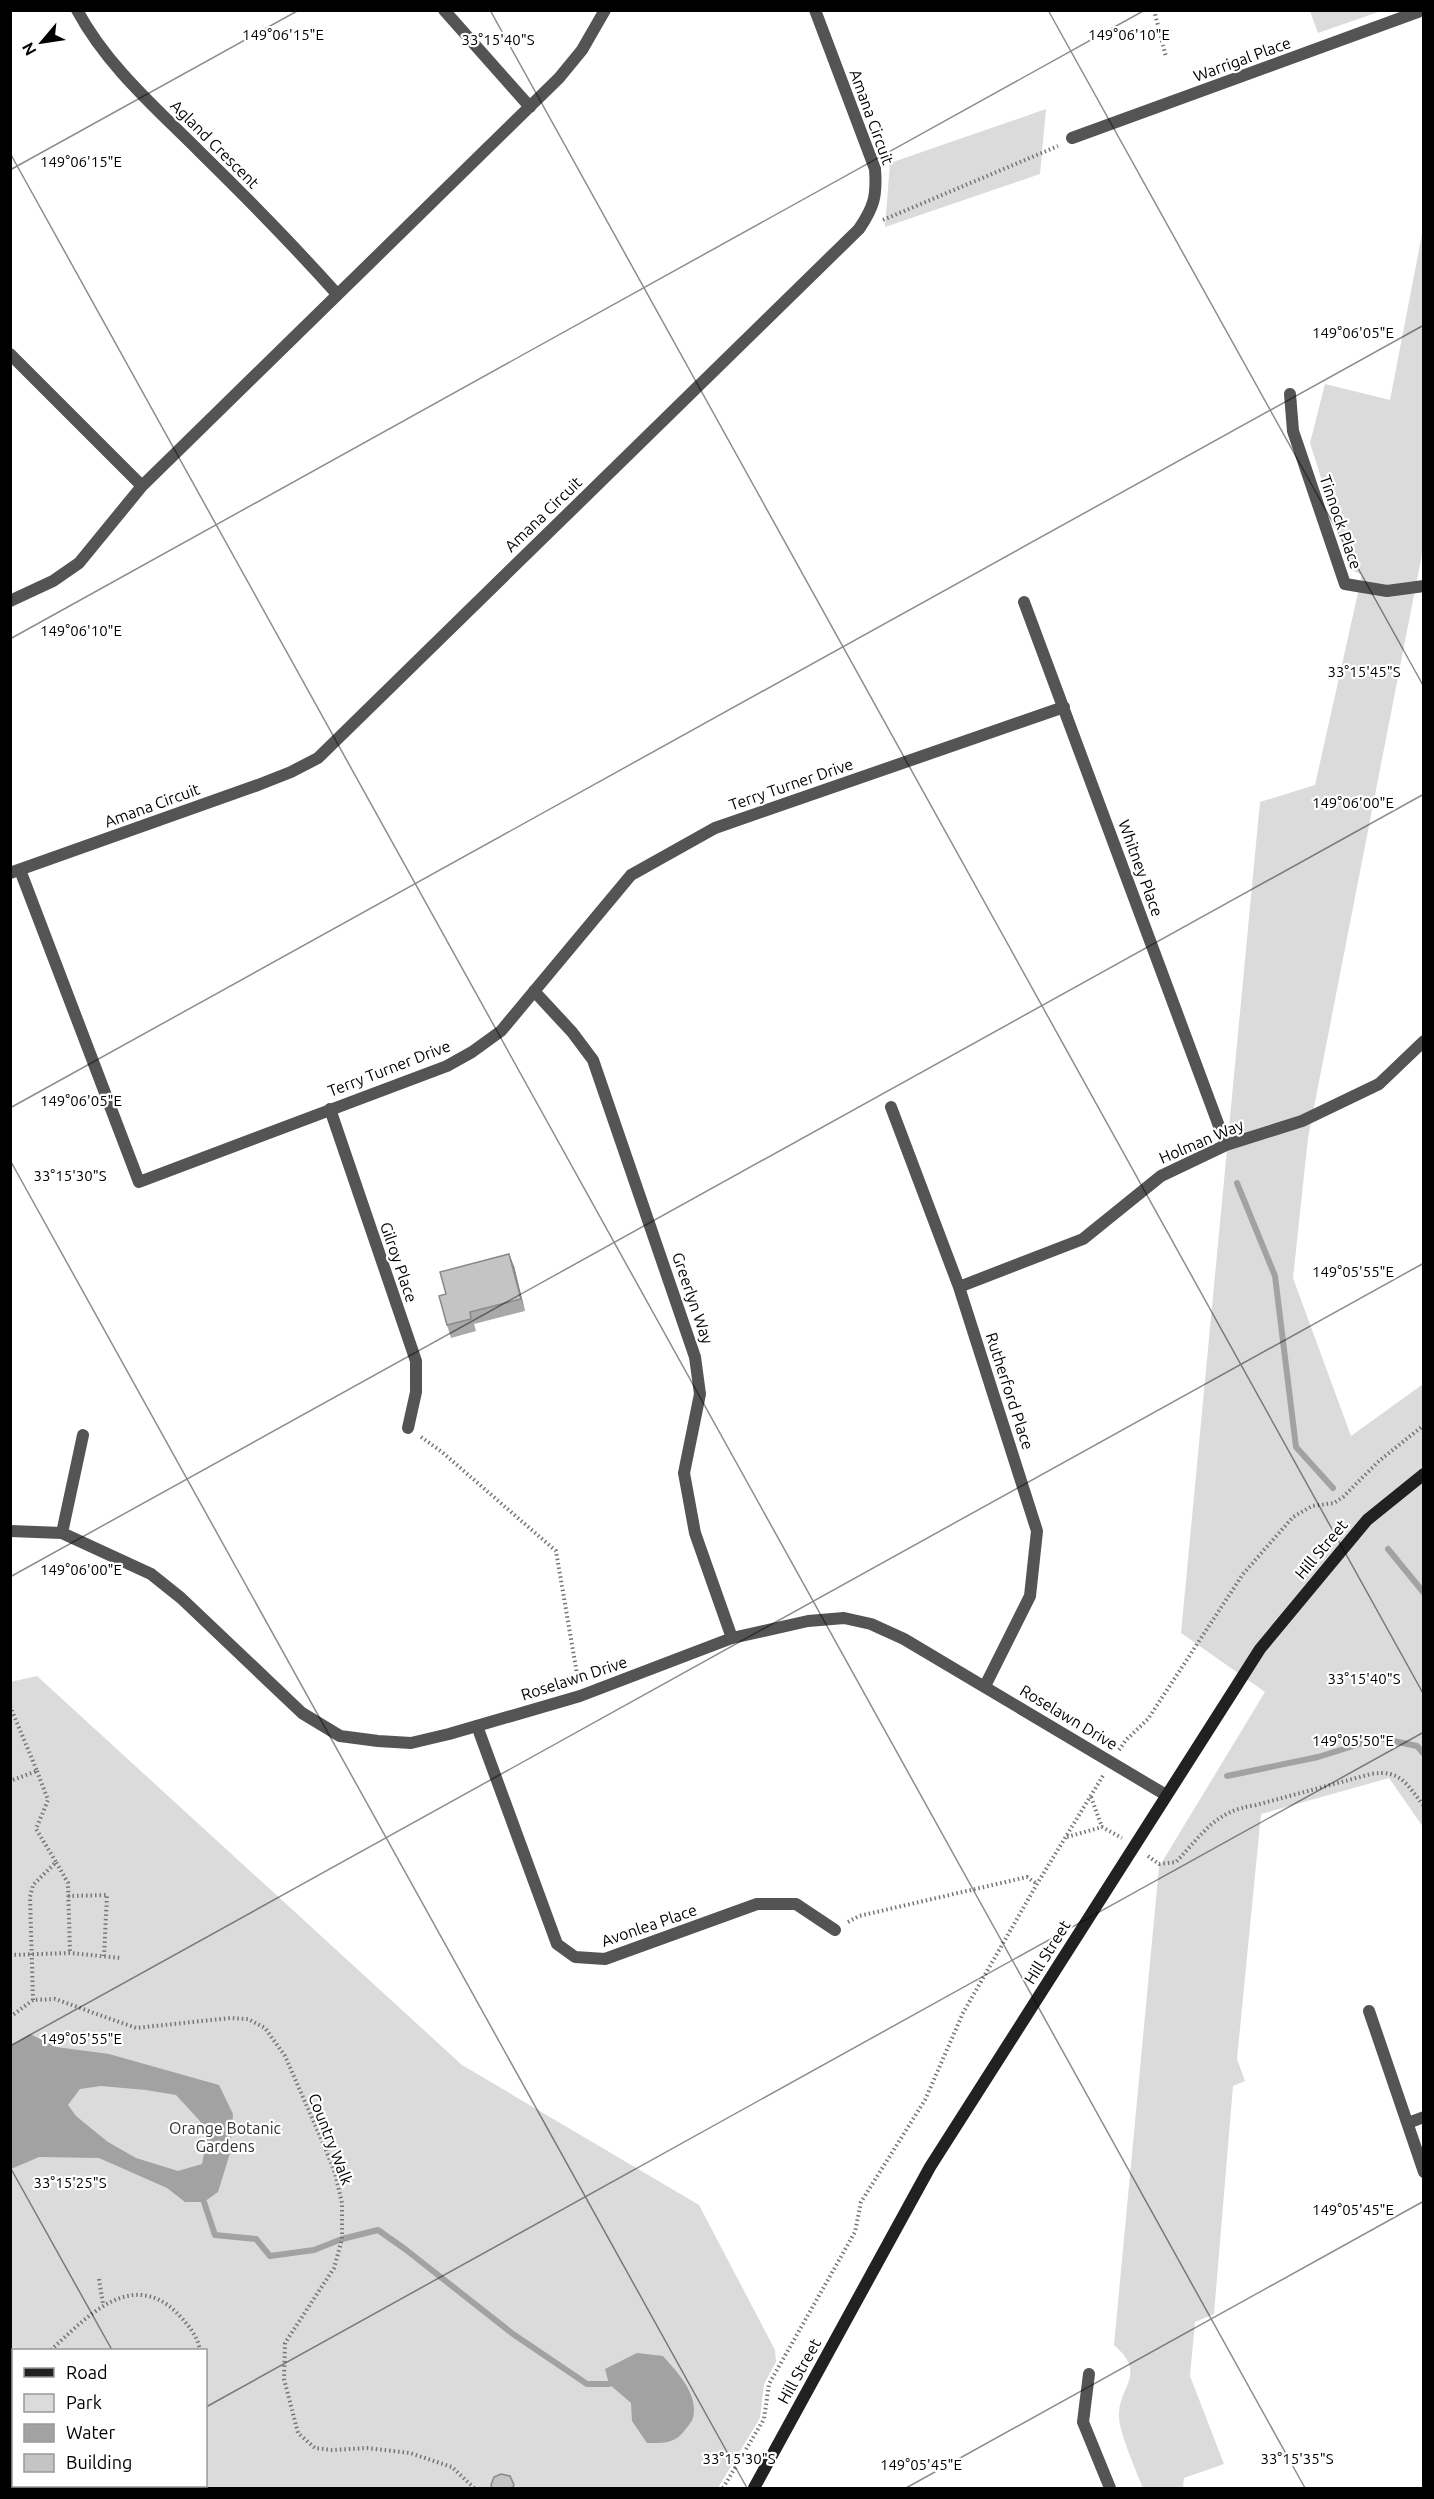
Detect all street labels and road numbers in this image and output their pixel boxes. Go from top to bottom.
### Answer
street label: Warrigal Place [1191,33,1293,85]
street label: Amana Circuit [846,67,898,168]
street label: Agland Crescent [167,96,263,192]
street label: Amana Circuit [501,472,586,555]
street label: Tinnock Place [1317,473,1365,571]
street label: Terry Turner Drive [727,754,855,814]
street label: Amana Circuit [102,779,203,831]
street label: Whitney Place [1115,817,1167,919]
street label: Terry Turner Drive [325,1036,453,1100]
street label: Holman Way [1156,1115,1246,1167]
street label: Gilroy Place [377,1220,421,1304]
street label: Greerlyn Way [669,1250,717,1346]
street label: Rutherford Place [983,1330,1037,1452]
street label: Hill Street [1291,1515,1351,1582]
street label: Roselawn Drive [519,1652,629,1704]
street label: Roselawn Drive [1017,1681,1121,1753]
street label: Avonlea Place [599,1900,699,1950]
street label: Hill Street [1020,1916,1074,1987]
street label: Country Walk [305,2091,357,2187]
street label: Hill Street [774,2335,825,2407]

